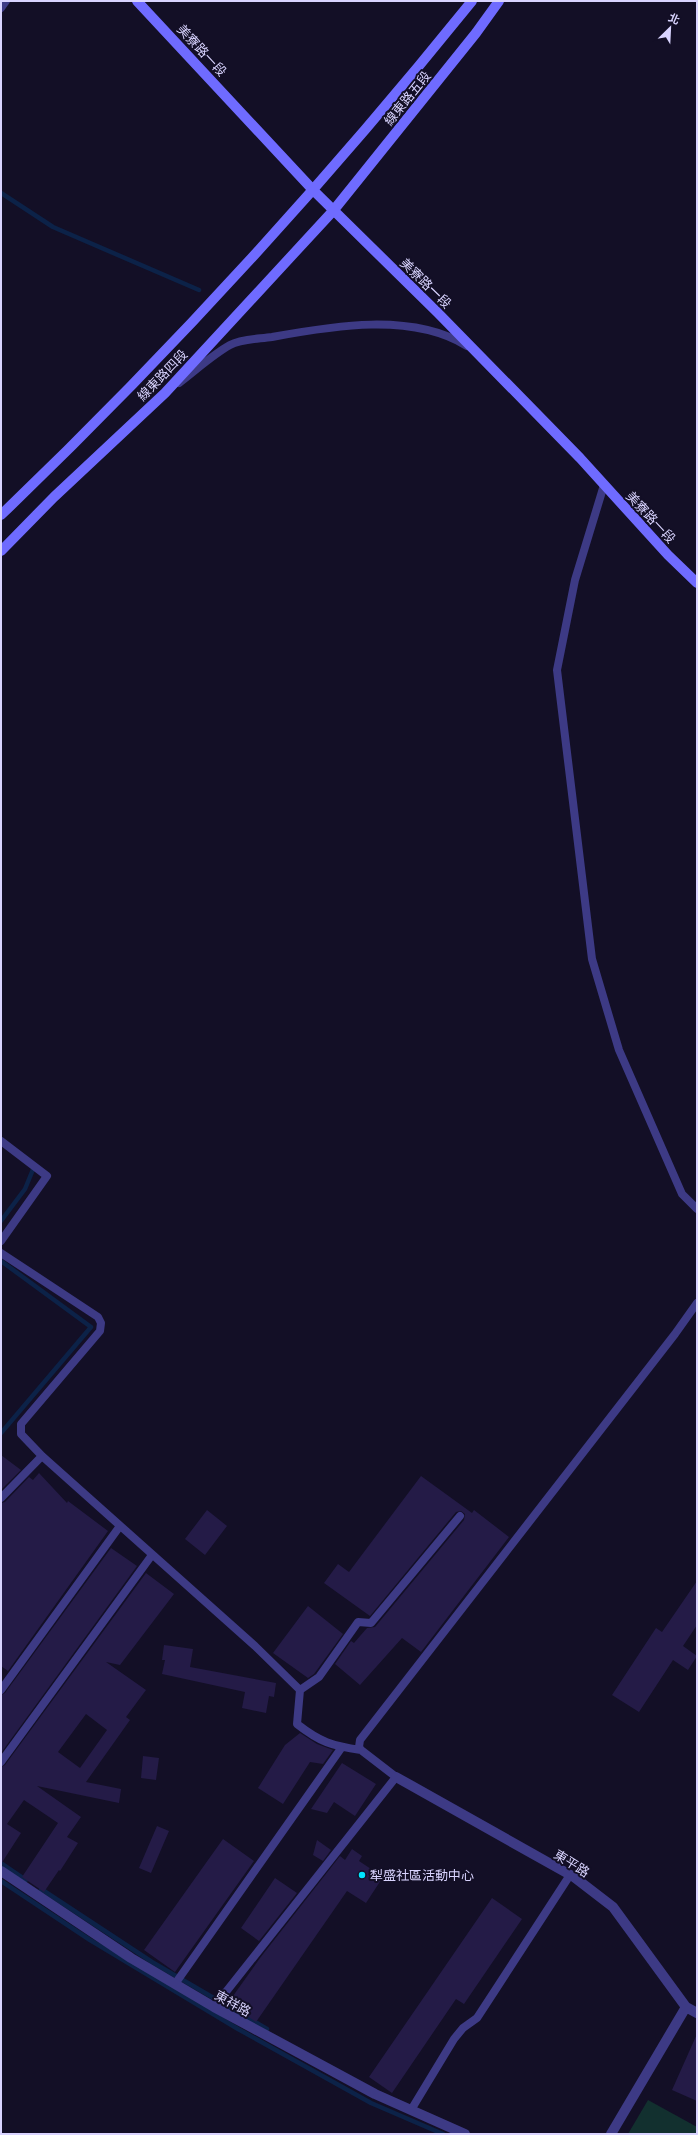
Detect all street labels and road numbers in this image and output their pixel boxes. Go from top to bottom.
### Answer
street label: 美寮路一段 [173,21,230,81]
street label: 線東路五段 [380,68,435,130]
street label: 美寮路一段 [396,255,455,313]
street label: 線東路四段 [134,346,192,405]
street label: 美寮路一段 [622,488,679,548]
street label: 東平路 [550,1846,593,1882]
street label: 東祥路 [211,1987,254,2021]

